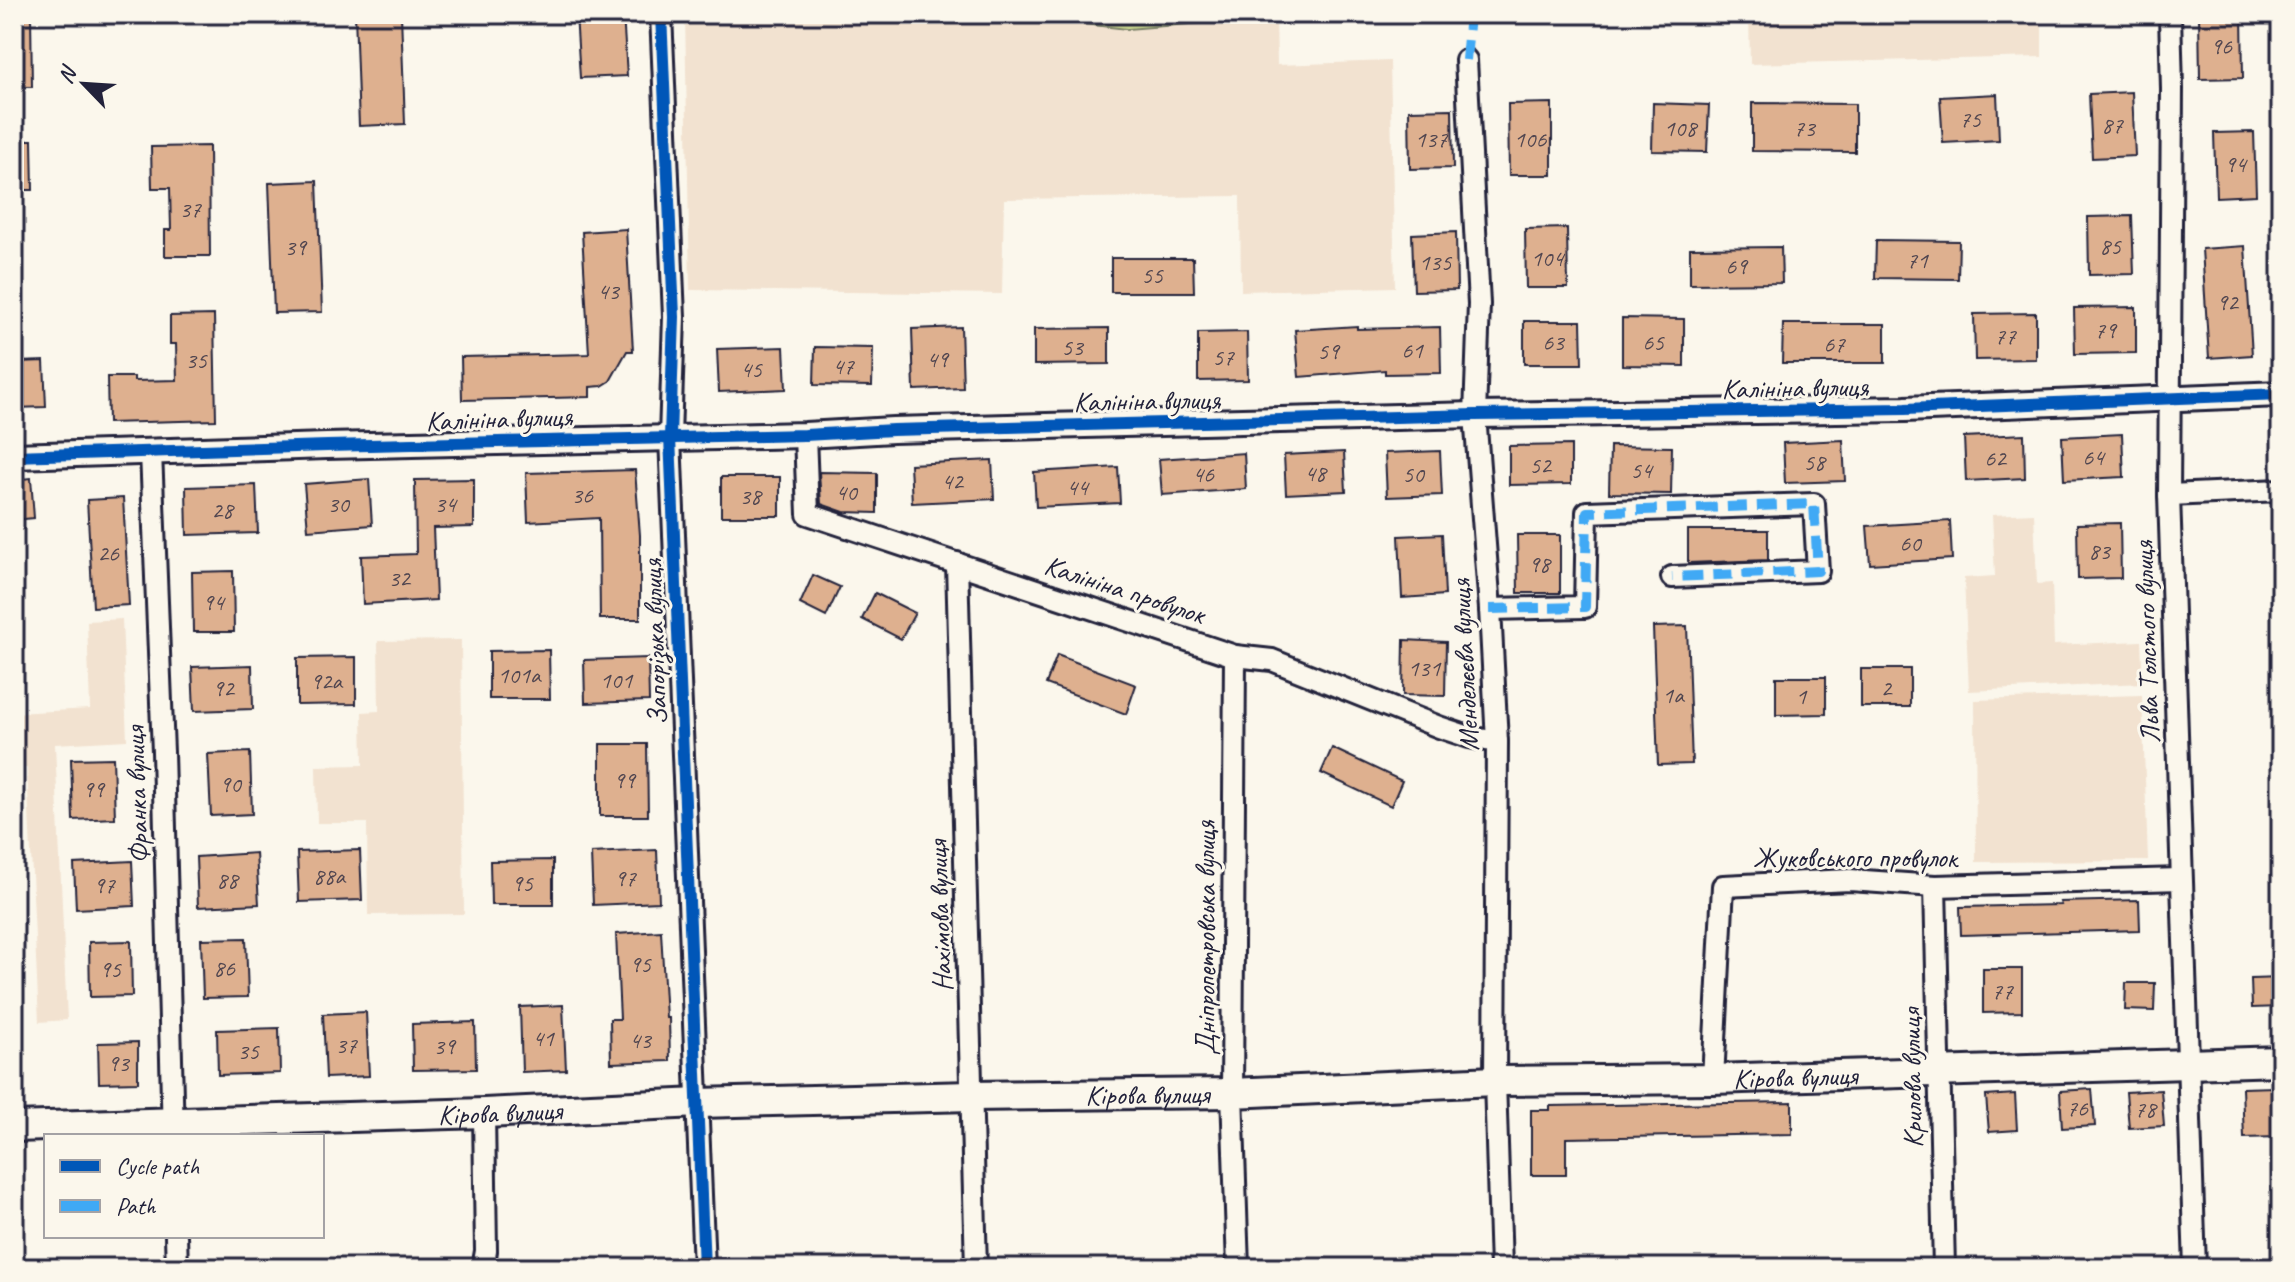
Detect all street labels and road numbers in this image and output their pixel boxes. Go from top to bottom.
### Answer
street label: Калініна вулиця [1721,369,1869,406]
street label: Калініна вулиця [1073,382,1221,419]
street label: Калініна вулиця [425,398,574,439]
street label: Льва Толстого вулиця [2125,539,2168,744]
street label: Калініна провулок [1040,547,1211,632]
street label: Запорізька вулиця [634,557,676,726]
street label: Менделєєва вулиця [1442,577,1486,752]
street label: Франка вулиця [117,724,156,864]
street label: Дніпропетровська вулиця [1188,820,1223,1055]
street label: Нахімова вулиця [919,837,960,992]
street label: Жуковського провулок [1753,840,1960,875]
street label: Крилова вулиця [1893,1005,1930,1148]
street label: Кірова вулиця [1733,1057,1860,1096]
street label: Кірова вулиця [1085,1076,1212,1113]
street label: Кірова вулиця [437,1092,565,1132]

